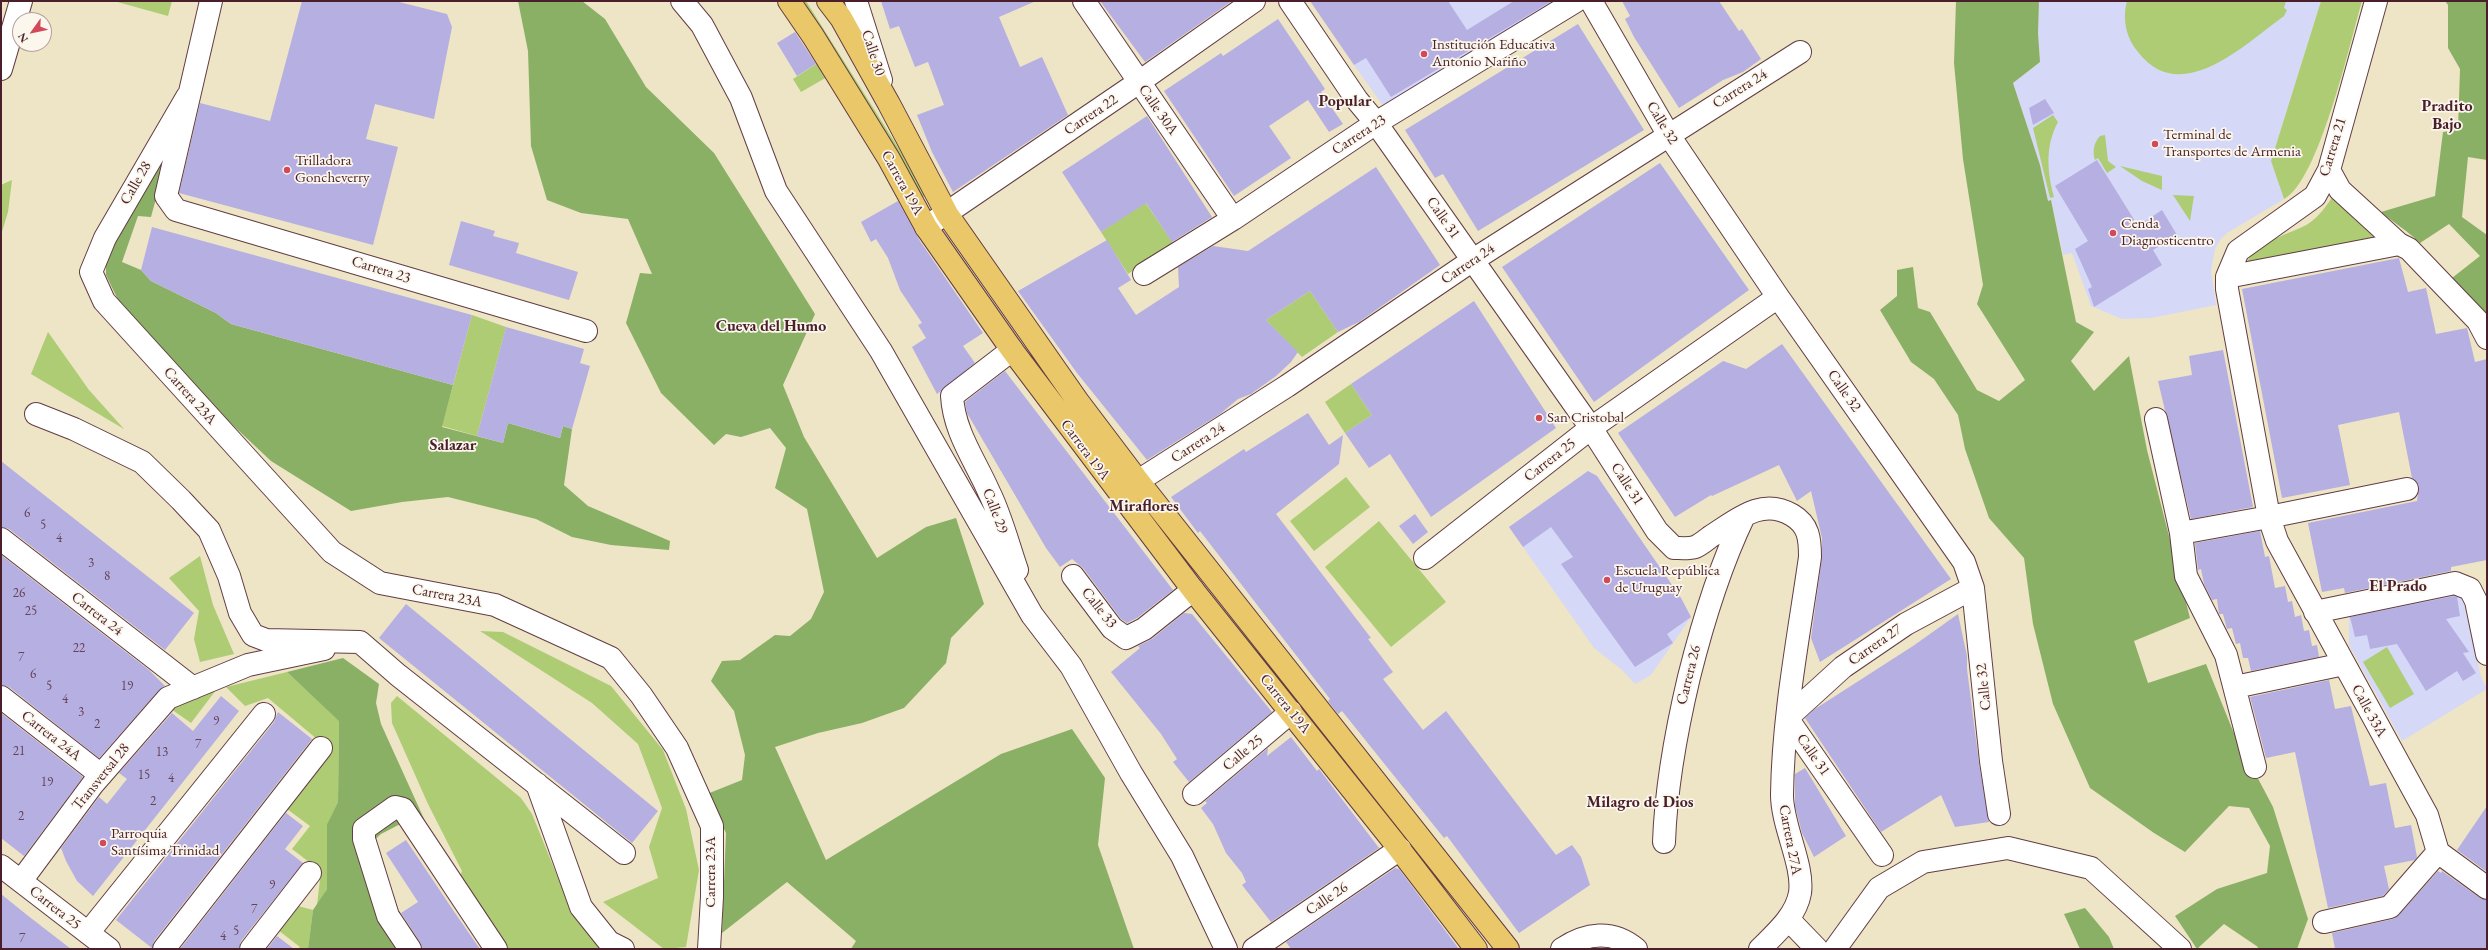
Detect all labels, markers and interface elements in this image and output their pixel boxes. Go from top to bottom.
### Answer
north arrow [12,12,52,52]
street label: Calle 30 [857,28,889,78]
text: N [14,30,31,46]
place label: Institución Educativa Antonio Nariño [1432,36,1555,71]
marker: Institución Educativa Antonio Nariño [1419,49,1429,59]
street label: Carrera 24 [1709,65,1771,113]
street label: Calle 30A [1134,81,1182,139]
street label: Carrera 22 [1061,91,1121,139]
district label: Popular [1318,92,1372,112]
district label: Pradito Bajo [2422,97,2472,135]
street label: Calle 32 [1642,98,1682,148]
street label: Carrera 23 [1329,111,1389,159]
street label: Carrera 21 [2315,115,2351,179]
place label: Terminal de Transportes de Armenia [2163,126,2301,161]
marker: Terminal de Transportes de Armenia [2150,139,2160,149]
street label: Carrera 19A [877,147,927,219]
place label: Trilladora Goncheverry [295,152,370,187]
street label: Calle 28 [116,158,156,208]
marker: Trilladora Goncheverry [282,165,292,175]
street label: Calle 31 [1422,194,1464,242]
place label: Cenda Diagnosticentro [2121,215,2214,250]
marker: Cenda Diagnosticentro [2108,228,2118,238]
street label: Carrera 24 [1438,240,1498,288]
street label: Carrera 23 [349,252,413,288]
district label: Cueva del Humo [716,317,826,337]
street label: Carrera 23A [159,363,221,429]
street label: Calle 32 [1823,367,1865,415]
place label: San Cristobal [1547,409,1624,427]
marker: San Cristobal [1534,413,1544,423]
street label: Carrera 19A [1056,416,1114,484]
street label: Carrera 24 [1168,419,1228,467]
street label: Carrera 25 [1520,434,1580,486]
district label: Salazar [430,436,476,456]
street label: Calle 31 [1607,459,1647,509]
street label: Calle 29 [978,486,1012,536]
district label: Miraflores [1109,497,1179,517]
house number: 6 [24,505,30,521]
house number: 5 [40,517,46,533]
house number: 4 [56,530,62,546]
house number: 3 [88,555,94,571]
place label: Escuela República de Uruguay [1615,562,1720,597]
house number: 8 [104,568,110,584]
marker: Escuela República de Uruguay [1602,575,1612,585]
district label: El Prado [2369,577,2427,597]
street label: Carrera 23A [410,580,484,612]
street label: Calle 33 [1077,584,1121,632]
house number: 26 [13,585,25,601]
street label: Carrera 24 [67,588,127,640]
house number: 25 [25,603,37,619]
street label: Carrera 27 [1845,620,1905,670]
house number: 22 [73,640,85,656]
street label: Carrera 26 [1673,643,1705,707]
house number: 7 [18,649,24,665]
street label: Calle 32 [1973,663,1995,711]
house number: 6 [30,666,36,682]
street label: Carrera 19A [1256,671,1314,737]
house number: 5 [46,678,52,694]
house number: 19 [121,678,133,694]
street label: Calle 33A [2347,682,2391,740]
house number: 4 [62,691,68,707]
house number: 3 [78,704,84,720]
street label: Carrera 24A [17,707,85,765]
house number: 9 [213,713,219,729]
house number: 2 [94,716,100,732]
street label: Calle 25 [1219,731,1267,775]
street label: Calle 31 [1792,731,1834,779]
house number: 7 [195,736,201,752]
street label: Transversal 28 [68,740,134,814]
house number: 21 [13,743,25,759]
house number: 13 [156,744,168,760]
house number: 15 [138,767,150,783]
house number: 4 [168,770,174,786]
house number: 19 [41,774,53,790]
house number: 2 [150,793,156,809]
district label: Milagro de Dios [1586,793,1694,813]
street label: Carrera 27A [1774,803,1806,877]
house number: 2 [18,808,24,824]
place label: Parroquia Santísima Trinidad [111,825,219,860]
street label: Carrera 23A [702,836,720,908]
marker: Parroquia Santísima Trinidad [98,838,108,848]
house number: 9 [269,877,275,893]
street label: Calle 26 [1302,878,1352,920]
street label: Carrera 25 [25,882,85,934]
house number: 7 [251,901,257,917]
house number: 5 [233,923,239,939]
house number: 4 [220,928,226,944]
house number: 7 [19,930,25,946]

